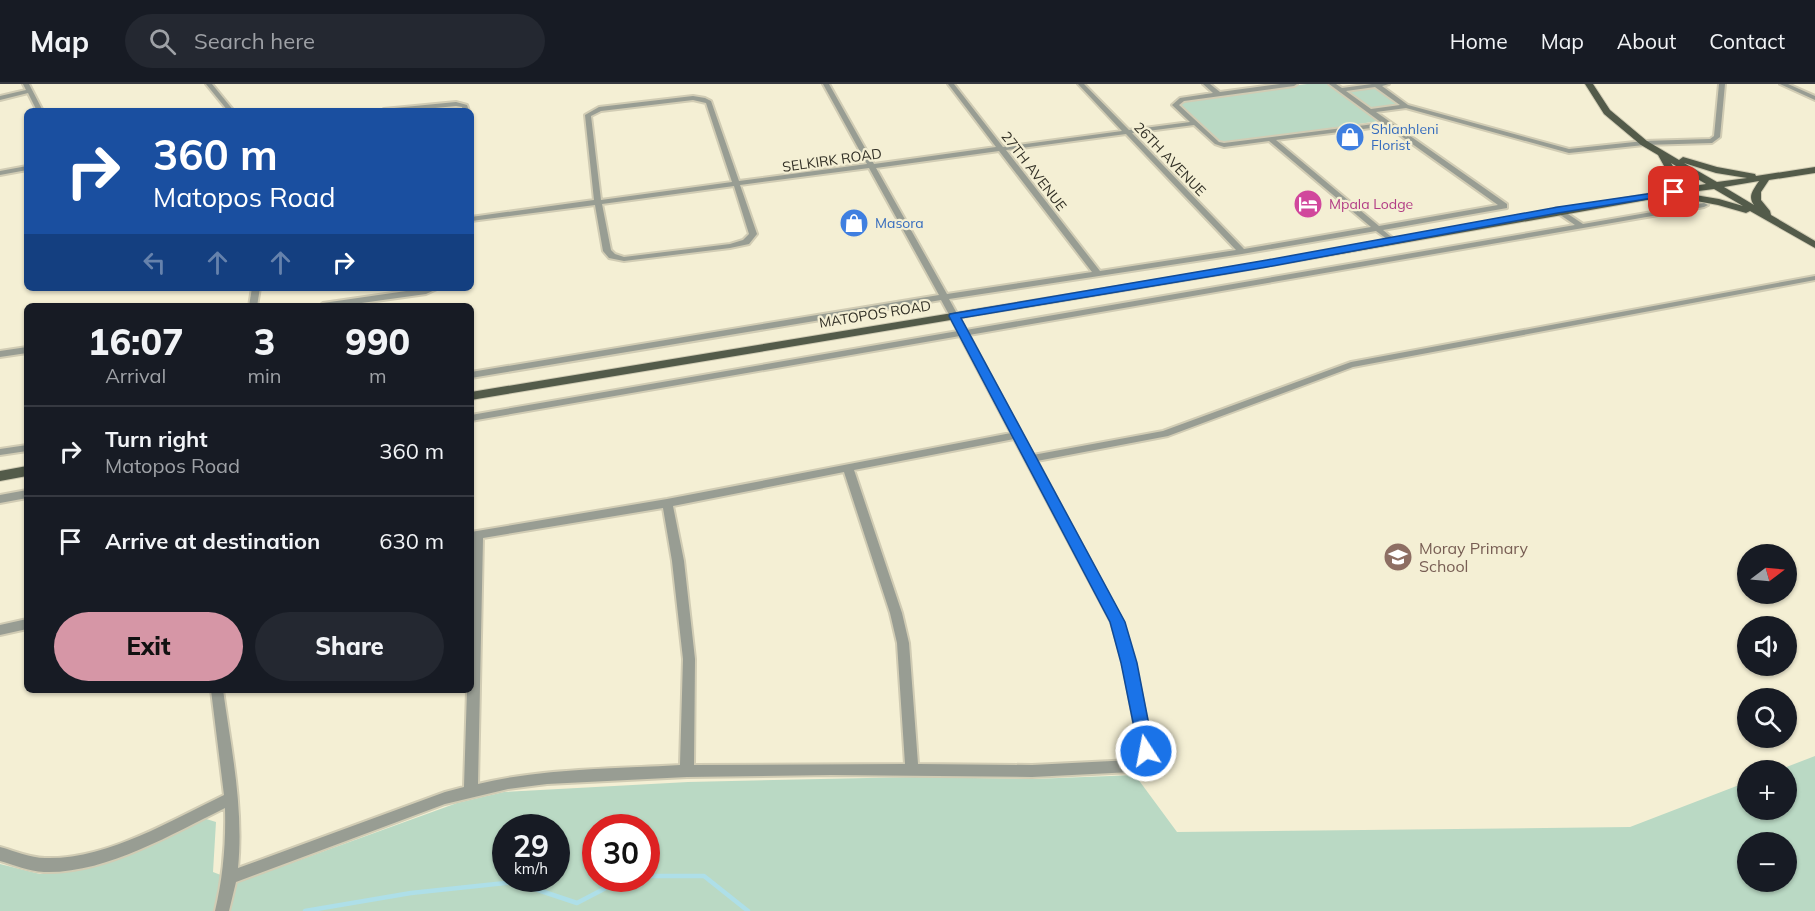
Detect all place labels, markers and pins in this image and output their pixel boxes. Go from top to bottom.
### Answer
place label: Shlanhleni Florist [1371,120,1439,154]
shop icon: Shlanhleni Florist [1334,121,1366,153]
pin [1648,166,1699,217]
hotel icon: Mpala Lodge [1292,188,1324,220]
place label: Mpala Lodge [1329,195,1413,213]
shop icon: Masora [838,207,870,239]
place label: Masora [875,214,924,232]
place label: Moray Primary School [1419,538,1529,576]
school or university icon: Moray Primary School [1382,541,1414,573]

